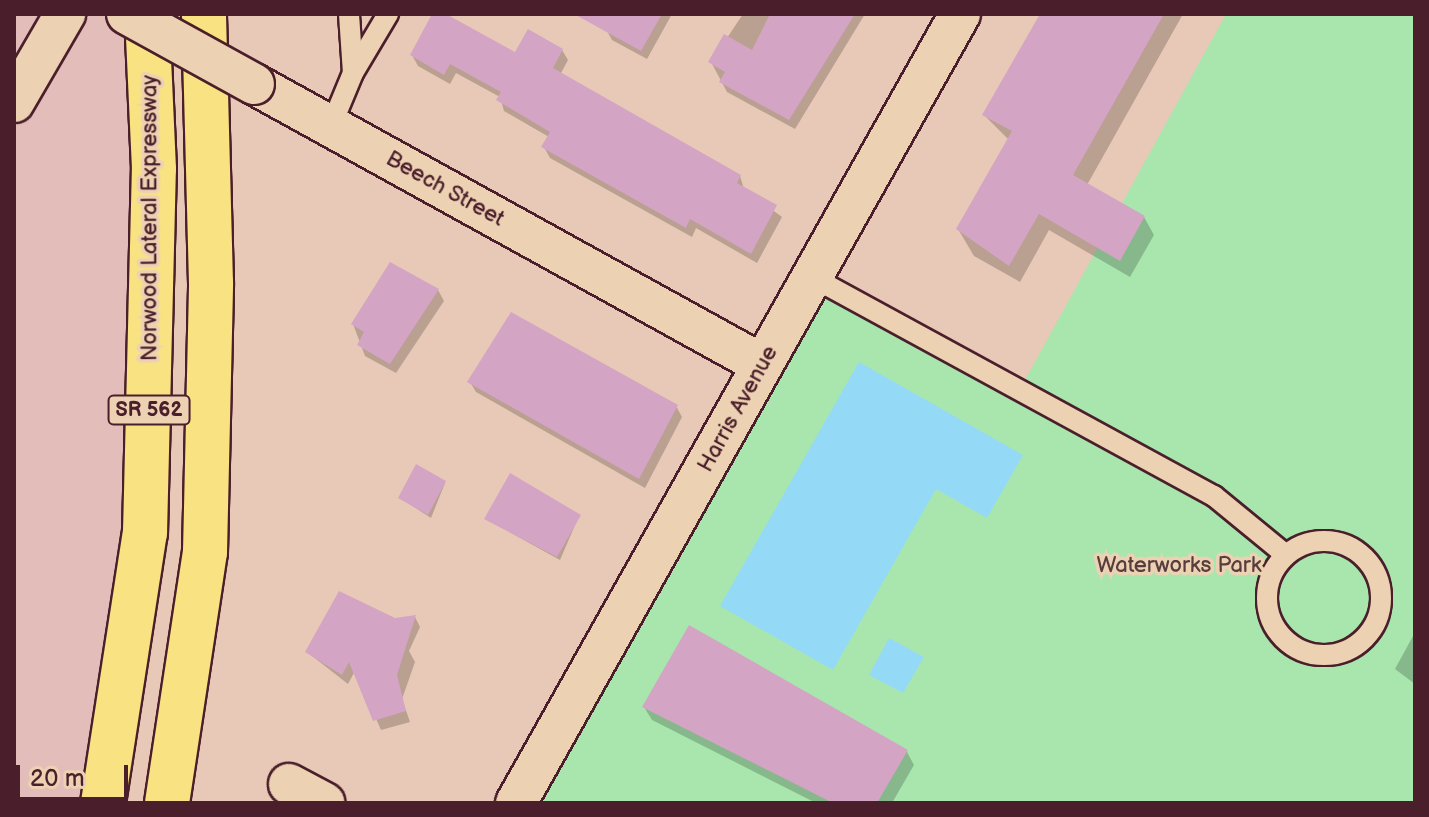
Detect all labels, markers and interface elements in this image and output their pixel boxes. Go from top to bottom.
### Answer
street label: Norwood Lateral Expressway [137,75,163,361]
street label: Beech Street [381,146,509,232]
street label: Harris Avenue [692,341,784,477]
road number: SR 562 [107,394,191,426]
park label: Waterworks Park [1096,553,1262,579]
scale bar [20,749,132,799]
text: 20 m [30,764,85,793]

